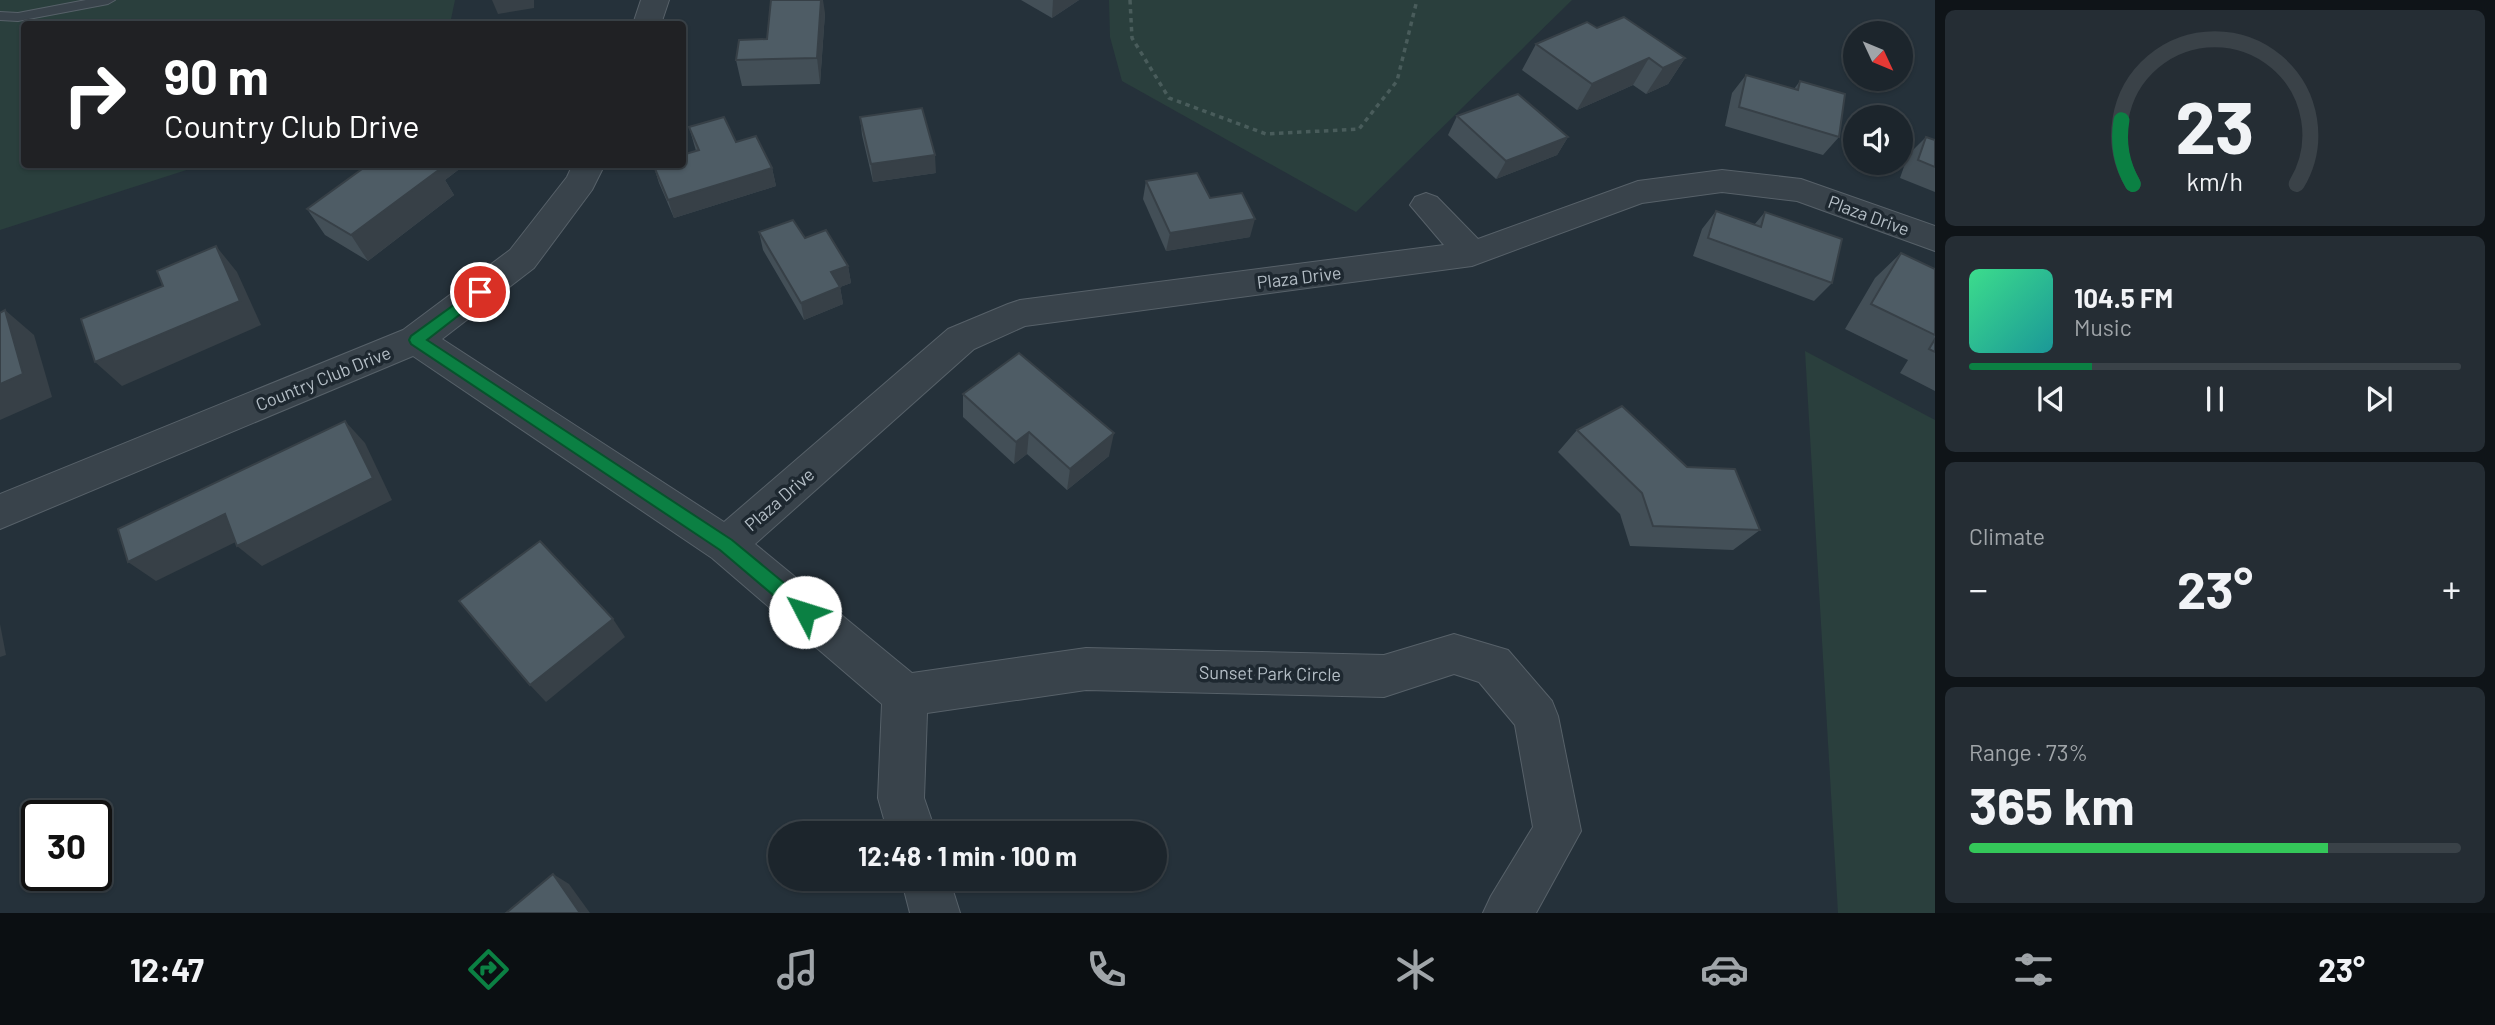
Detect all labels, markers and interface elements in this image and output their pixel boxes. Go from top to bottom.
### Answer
north arrow [1843,21,1913,91]
map controls [1843,21,1913,175]
text: 90 m [164,46,269,105]
icon: right [49,49,140,140]
text: 23 [2175,81,2255,169]
button: sound [1843,105,1913,175]
text: Country Club Drive [164,106,420,144]
text: km/h [2187,166,2243,196]
street label: Plaza Drive [1825,190,1913,240]
street label: Plaza Drive [1256,261,1342,293]
pin [450,262,510,322]
icon: arrive [461,273,499,311]
text: 104.5 FM [2074,282,2173,313]
text: Music [2074,313,2132,341]
street label: Country Club Drive [252,341,394,415]
icon: previous [2032,380,2070,418]
icon: pause [2196,380,2234,418]
icon: next [2360,380,2398,418]
street label: Plaza Drive [740,463,818,535]
text: Climate [1969,522,2045,550]
text: 23° [2177,557,2253,619]
text: − [1969,565,1988,611]
text: + [2442,565,2461,611]
position arrow [768,575,842,649]
street label: Sunset Park Circle [1199,661,1341,685]
text: Range · 73% [1969,738,2088,766]
text: 365 km [1969,773,2135,835]
speed limit sign: 30 [21,800,112,891]
text: 12:48 · 1 min · 100 m [858,840,1077,871]
icon: directions [464,945,513,994]
icon: music [773,945,822,994]
icon: phone [1082,945,1131,994]
icon: climate [1391,945,1440,994]
icon: car [1700,945,1749,994]
icon: filters [2009,945,2058,994]
text: 12:47 [130,950,204,988]
text: 23° [2318,950,2365,988]

